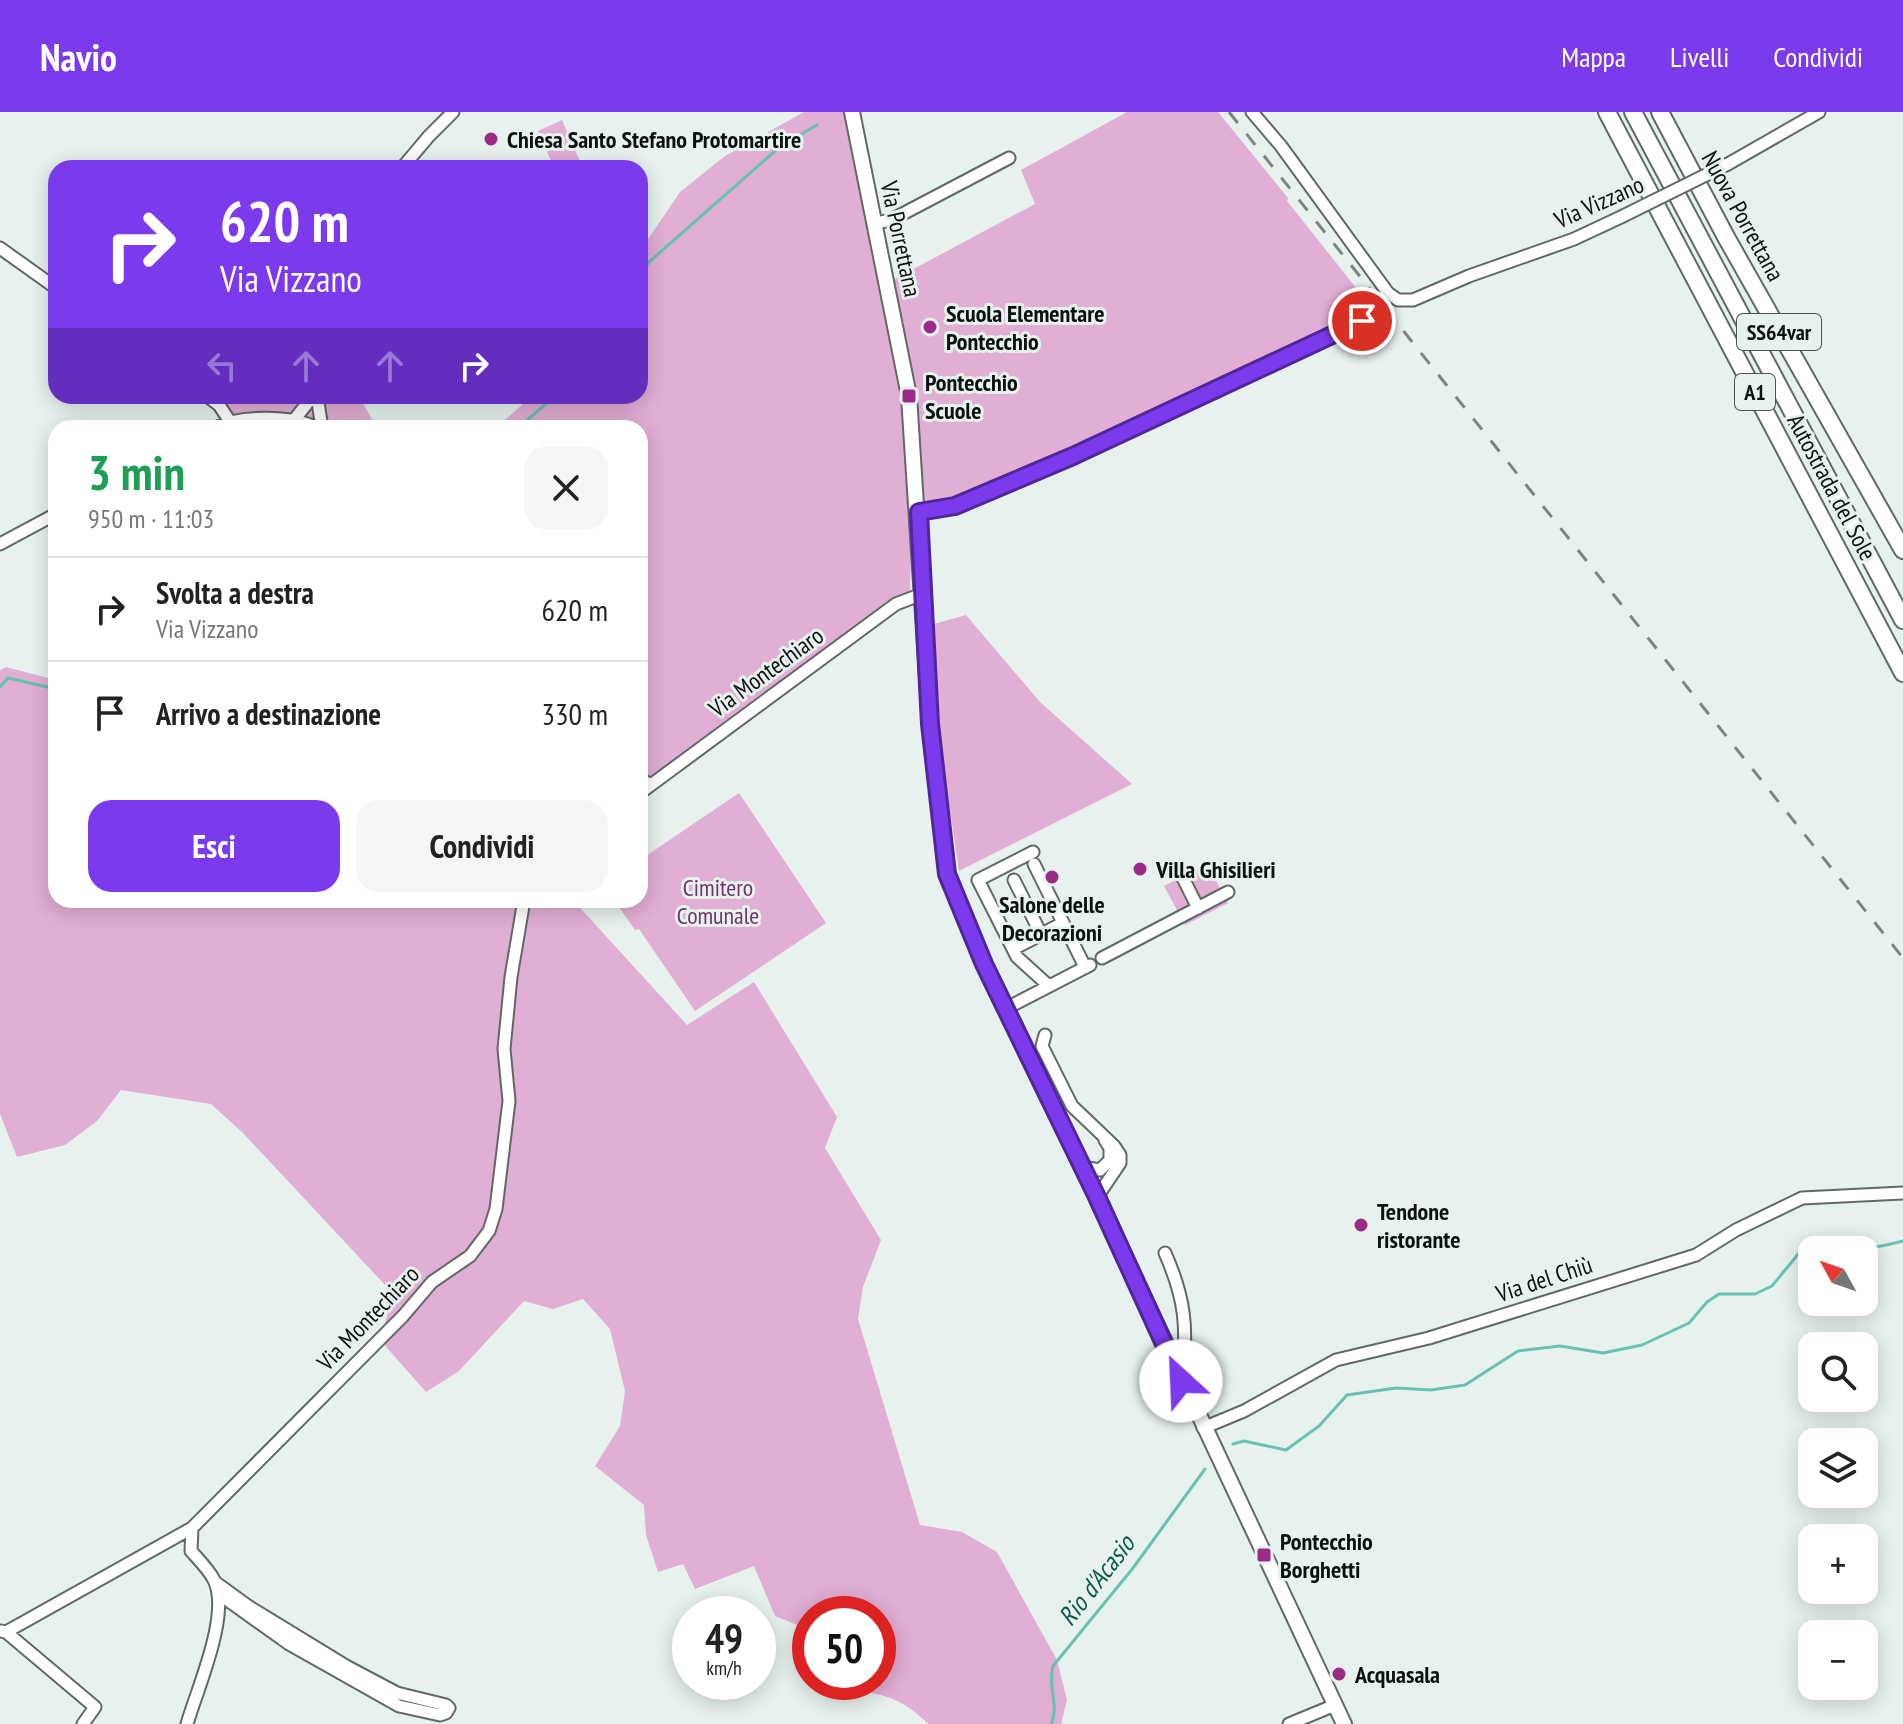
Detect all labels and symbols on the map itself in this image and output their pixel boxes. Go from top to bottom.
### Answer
place label: Chiesa Santo Stefano Protomartire [507,124,801,155]
marker: Chiesa Santo Stefano Protomartire [482,130,500,148]
street label: Nuova Porrettana [1695,146,1791,286]
street label: Via Vizzano [1549,169,1648,236]
street label: Via Porrettana [873,177,928,300]
pin [1328,287,1396,355]
place label: Scuola Elementare Pontecchio [946,298,1105,357]
road number: SS64var [1737,314,1821,350]
marker: Scuola Elementare Pontecchio [921,318,939,336]
place label: Pontecchio Scuole [925,367,1018,426]
road number: A1 [1735,374,1775,410]
marker: Pontecchio Scuole [900,387,918,405]
street label: Autostrada del Sole [1780,408,1884,566]
street label: Via Montechiaro [702,620,829,725]
place label: Villa Ghisilieri [1155,854,1276,885]
marker: Villa Ghisilieri [1131,860,1149,878]
marker: Salone delle Decorazioni [1043,868,1061,886]
park label: Cimitero Comunale [677,872,759,931]
place label: Salone delle Decorazioni [999,889,1105,948]
place label: Tendone ristorante [1377,1196,1460,1255]
marker: Tendone ristorante [1352,1216,1370,1234]
north arrow [1798,1236,1878,1316]
street label: Via del Chiù [1491,1249,1596,1309]
street label: Via Montechiaro [310,1259,426,1378]
position arrow [1139,1339,1223,1423]
place label: Pontecchio Borghetti [1280,1526,1373,1585]
water label: Rio d'Acasio [1050,1527,1143,1632]
marker: Pontecchio Borghetti [1255,1546,1273,1564]
speed limit sign: 50 [792,1596,896,1700]
place label: Acquasala [1354,1659,1440,1690]
marker: Acquasala [1330,1665,1348,1683]

